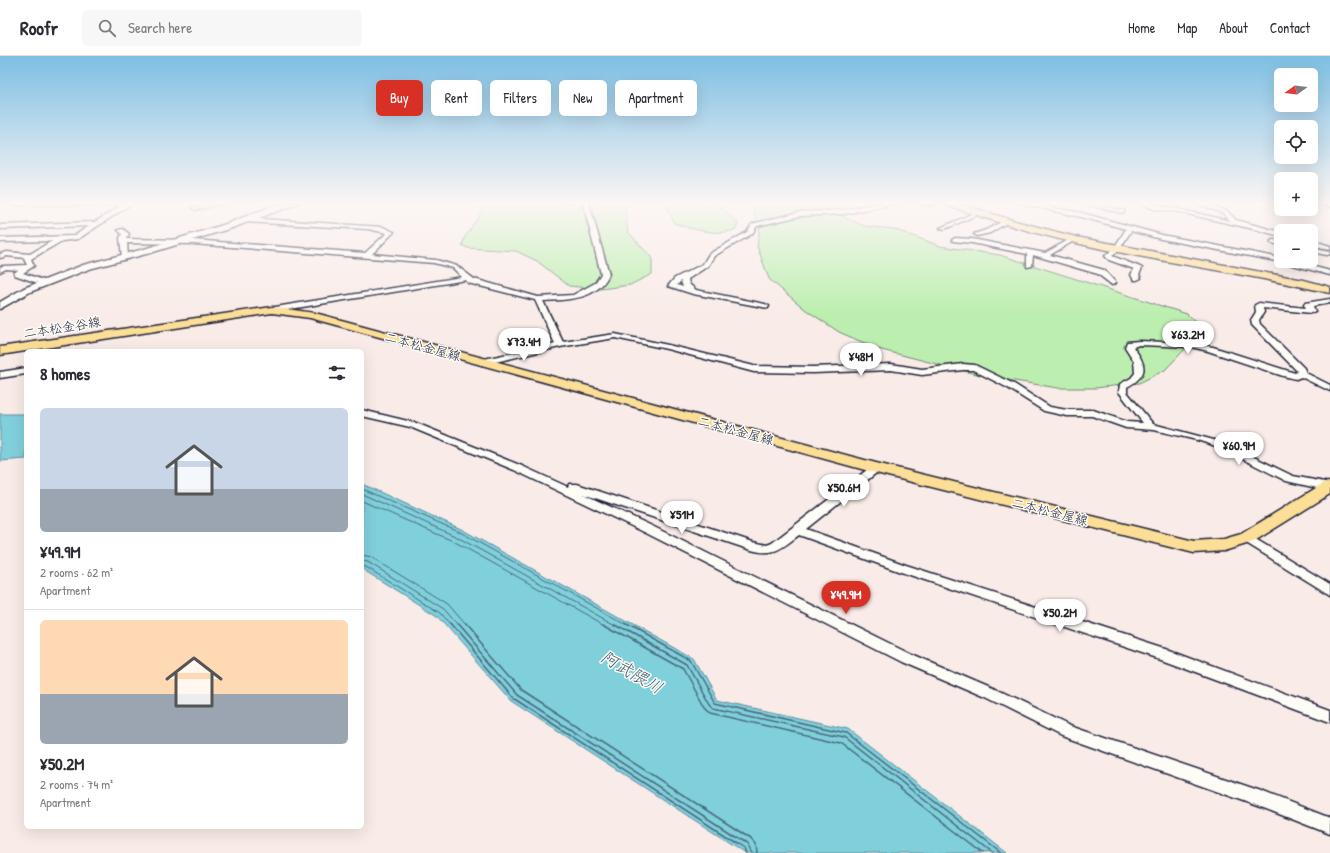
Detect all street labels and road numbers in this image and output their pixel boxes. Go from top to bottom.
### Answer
street label: 二本松金谷線 [22,312,103,342]
street label: 二本松金屋線 [383,327,464,365]
street label: 二本松金屋線 [696,411,777,449]
street label: 二本松金屋線 [1010,493,1091,529]

